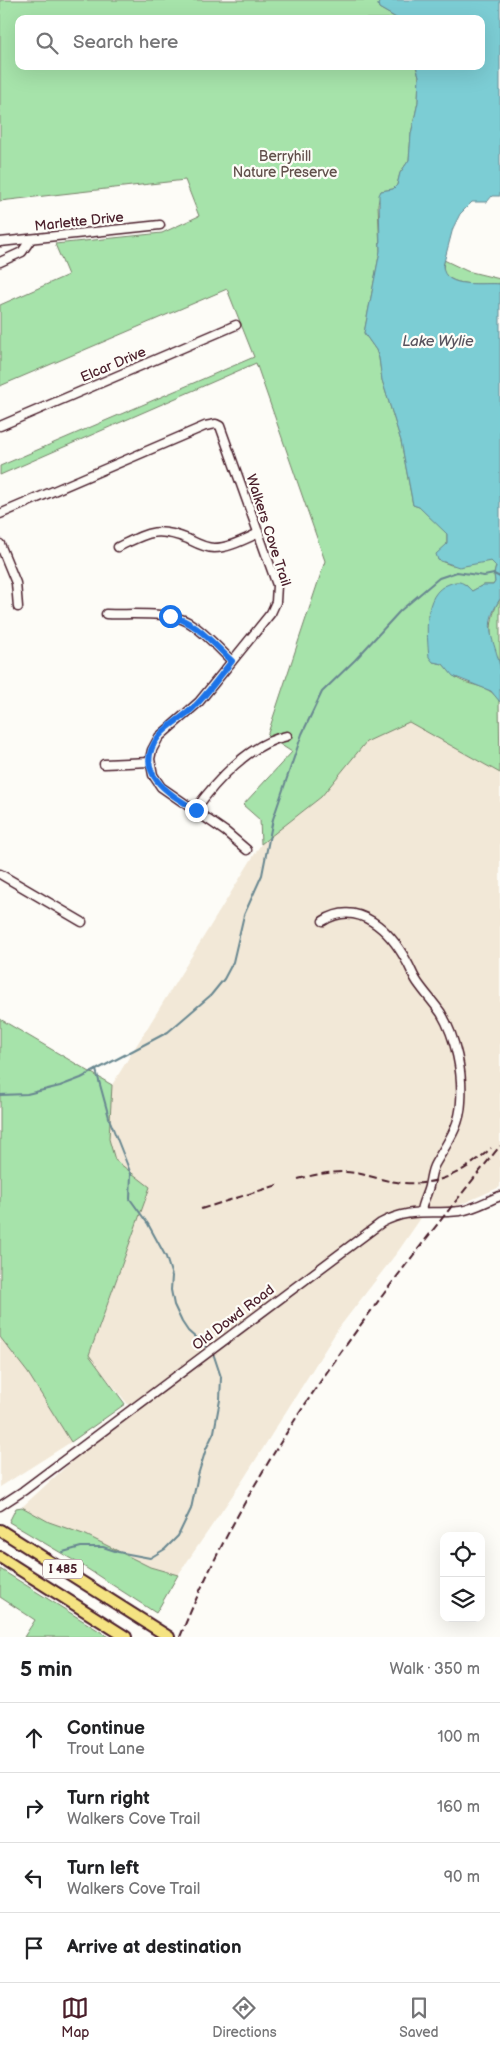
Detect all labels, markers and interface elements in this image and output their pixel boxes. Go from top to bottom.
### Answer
search box [15,15,485,70]
icon: search [33,29,61,57]
text: Search here [73,31,178,54]
park label: Berryhill Nature Preserve [233,148,337,181]
street label: Marlette Drive [34,208,124,235]
water label: Lake Wylie [402,332,474,351]
street label: Elcar Drive [78,343,148,386]
street label: Walkers Cove Trail [242,472,295,588]
route start [159,605,182,628]
route end [185,799,208,822]
street label: Old Dowd Road [189,1281,278,1354]
map controls [440,1532,485,1622]
button: locate [440,1532,485,1577]
road number: I 485 [43,1560,83,1578]
button: layers [440,1577,485,1622]
text: 5 min [20,1657,73,1682]
text: Walk · 350 m [389,1660,480,1679]
text: Continue [67,1717,145,1740]
icon: ahead [20,1724,48,1752]
text: 100 m [437,1728,480,1747]
text: Trout Lane [67,1740,145,1759]
text: Turn right [67,1787,150,1810]
icon: right [20,1794,48,1822]
text: 160 m [437,1798,480,1817]
text: Walkers Cove Trail [67,1810,200,1829]
text: Turn left [67,1857,139,1880]
icon: left [20,1864,48,1892]
text: 90 m [444,1868,480,1887]
text: Walkers Cove Trail [67,1880,200,1899]
icon: arrive [20,1934,48,1962]
text: Arrive at destination [67,1936,242,1959]
tab: Map [61,1994,90,2041]
tab: Directions [212,1994,277,2041]
tab: Saved [399,1994,439,2041]

